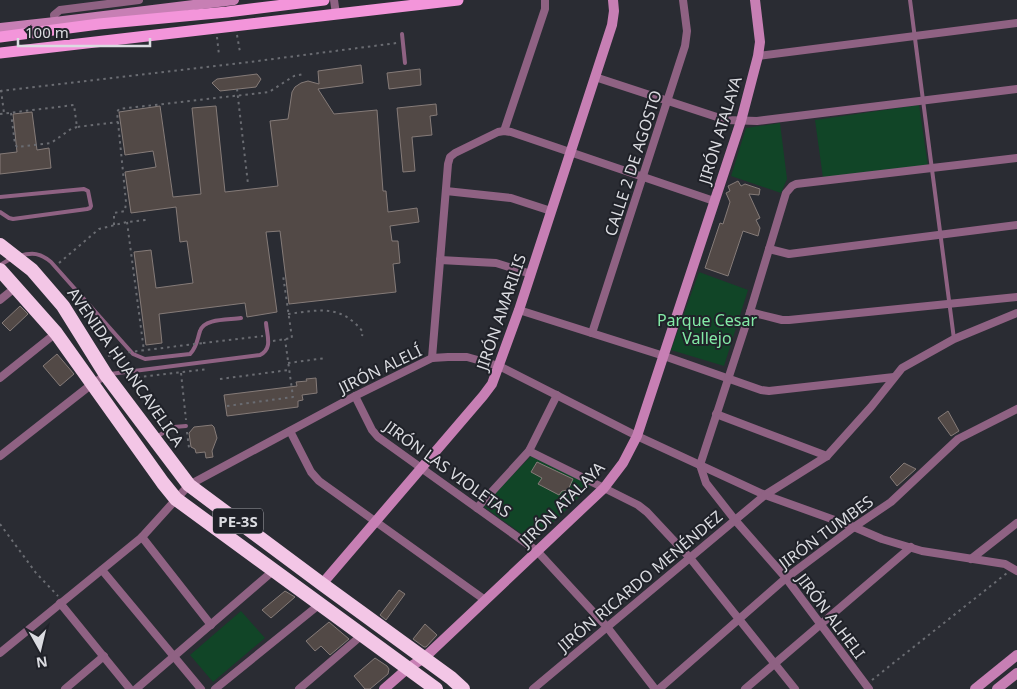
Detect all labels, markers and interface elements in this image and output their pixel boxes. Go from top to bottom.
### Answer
scale bar [18,15,150,47]
text: 100 m [25,22,69,42]
street label: JIRÓN ATALAYA [693,73,747,189]
street label: CALLE 2 DE AGOSTO [599,87,667,239]
street label: JIRÓN AMARILIS [470,251,531,375]
street label: AVENIDA HUANCAVELICA [63,283,190,452]
park label: Parque Cesar Vallejo [657,309,758,349]
street label: JIRÓN ALELÍ [333,339,426,399]
street label: JIRÓN LAS VIOLETAS [379,414,516,523]
street label: JIRÓN ATALAYA [513,456,610,553]
street label: JIRÓN TUMBES [773,490,878,575]
street label: JIRÓN RICARDO MENÉNDEZ [551,505,727,658]
road number: PE-3S [213,508,263,534]
street label: JIRÓN ALHELI [790,567,870,663]
north arrow [15,624,65,674]
text: N [35,652,49,673]

